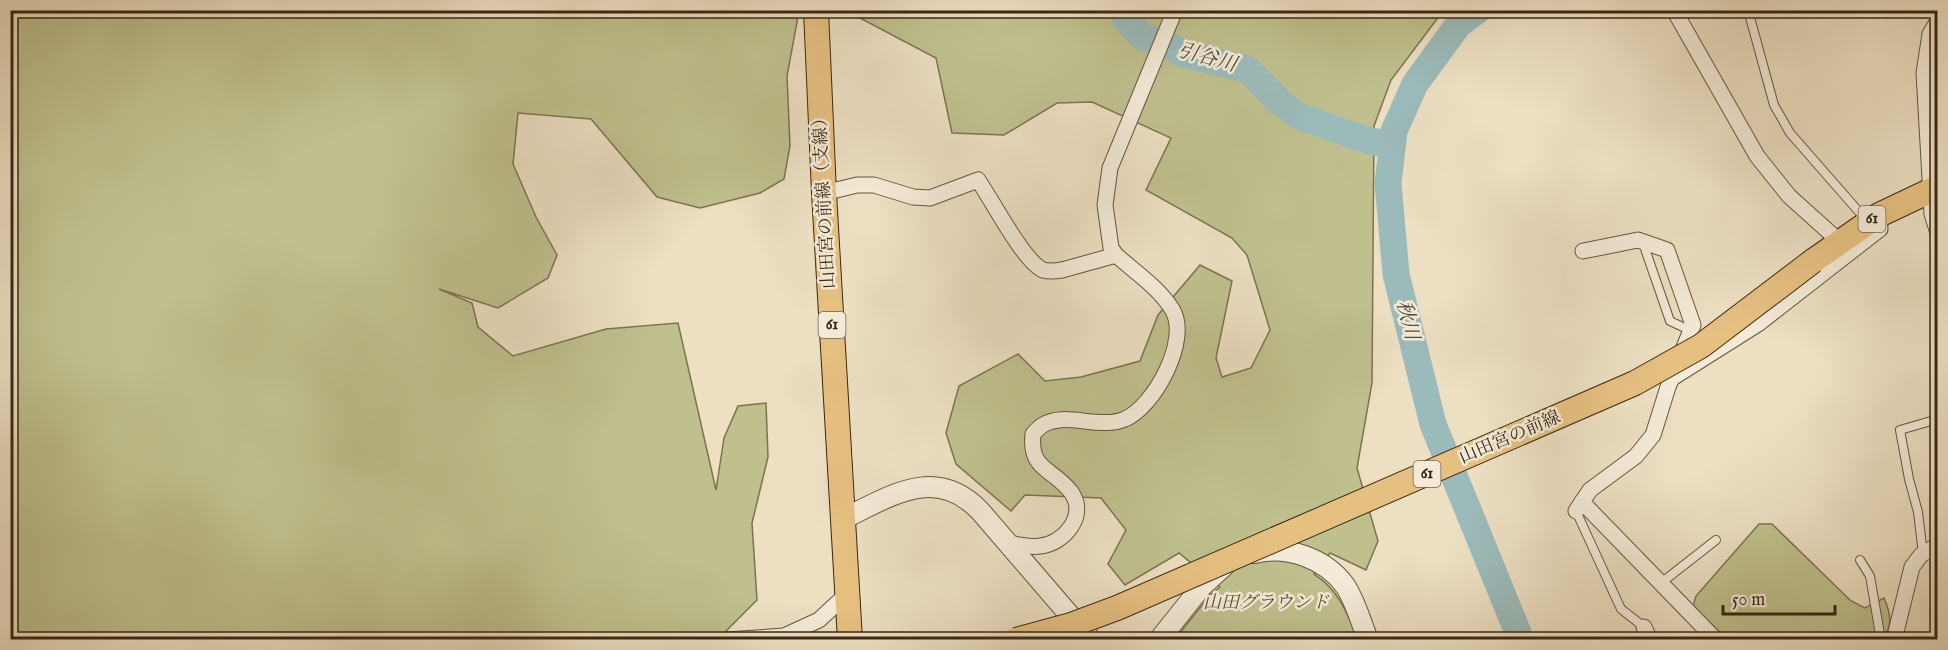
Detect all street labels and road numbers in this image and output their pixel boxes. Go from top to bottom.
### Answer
street label: 山田宮の前線（支線） [809,109,841,289]
road number: 61 [1858,206,1886,232]
road number: 61 [818,312,846,338]
street label: 山田宮の前線 [1456,406,1564,470]
road number: 61 [1414,461,1440,487]

